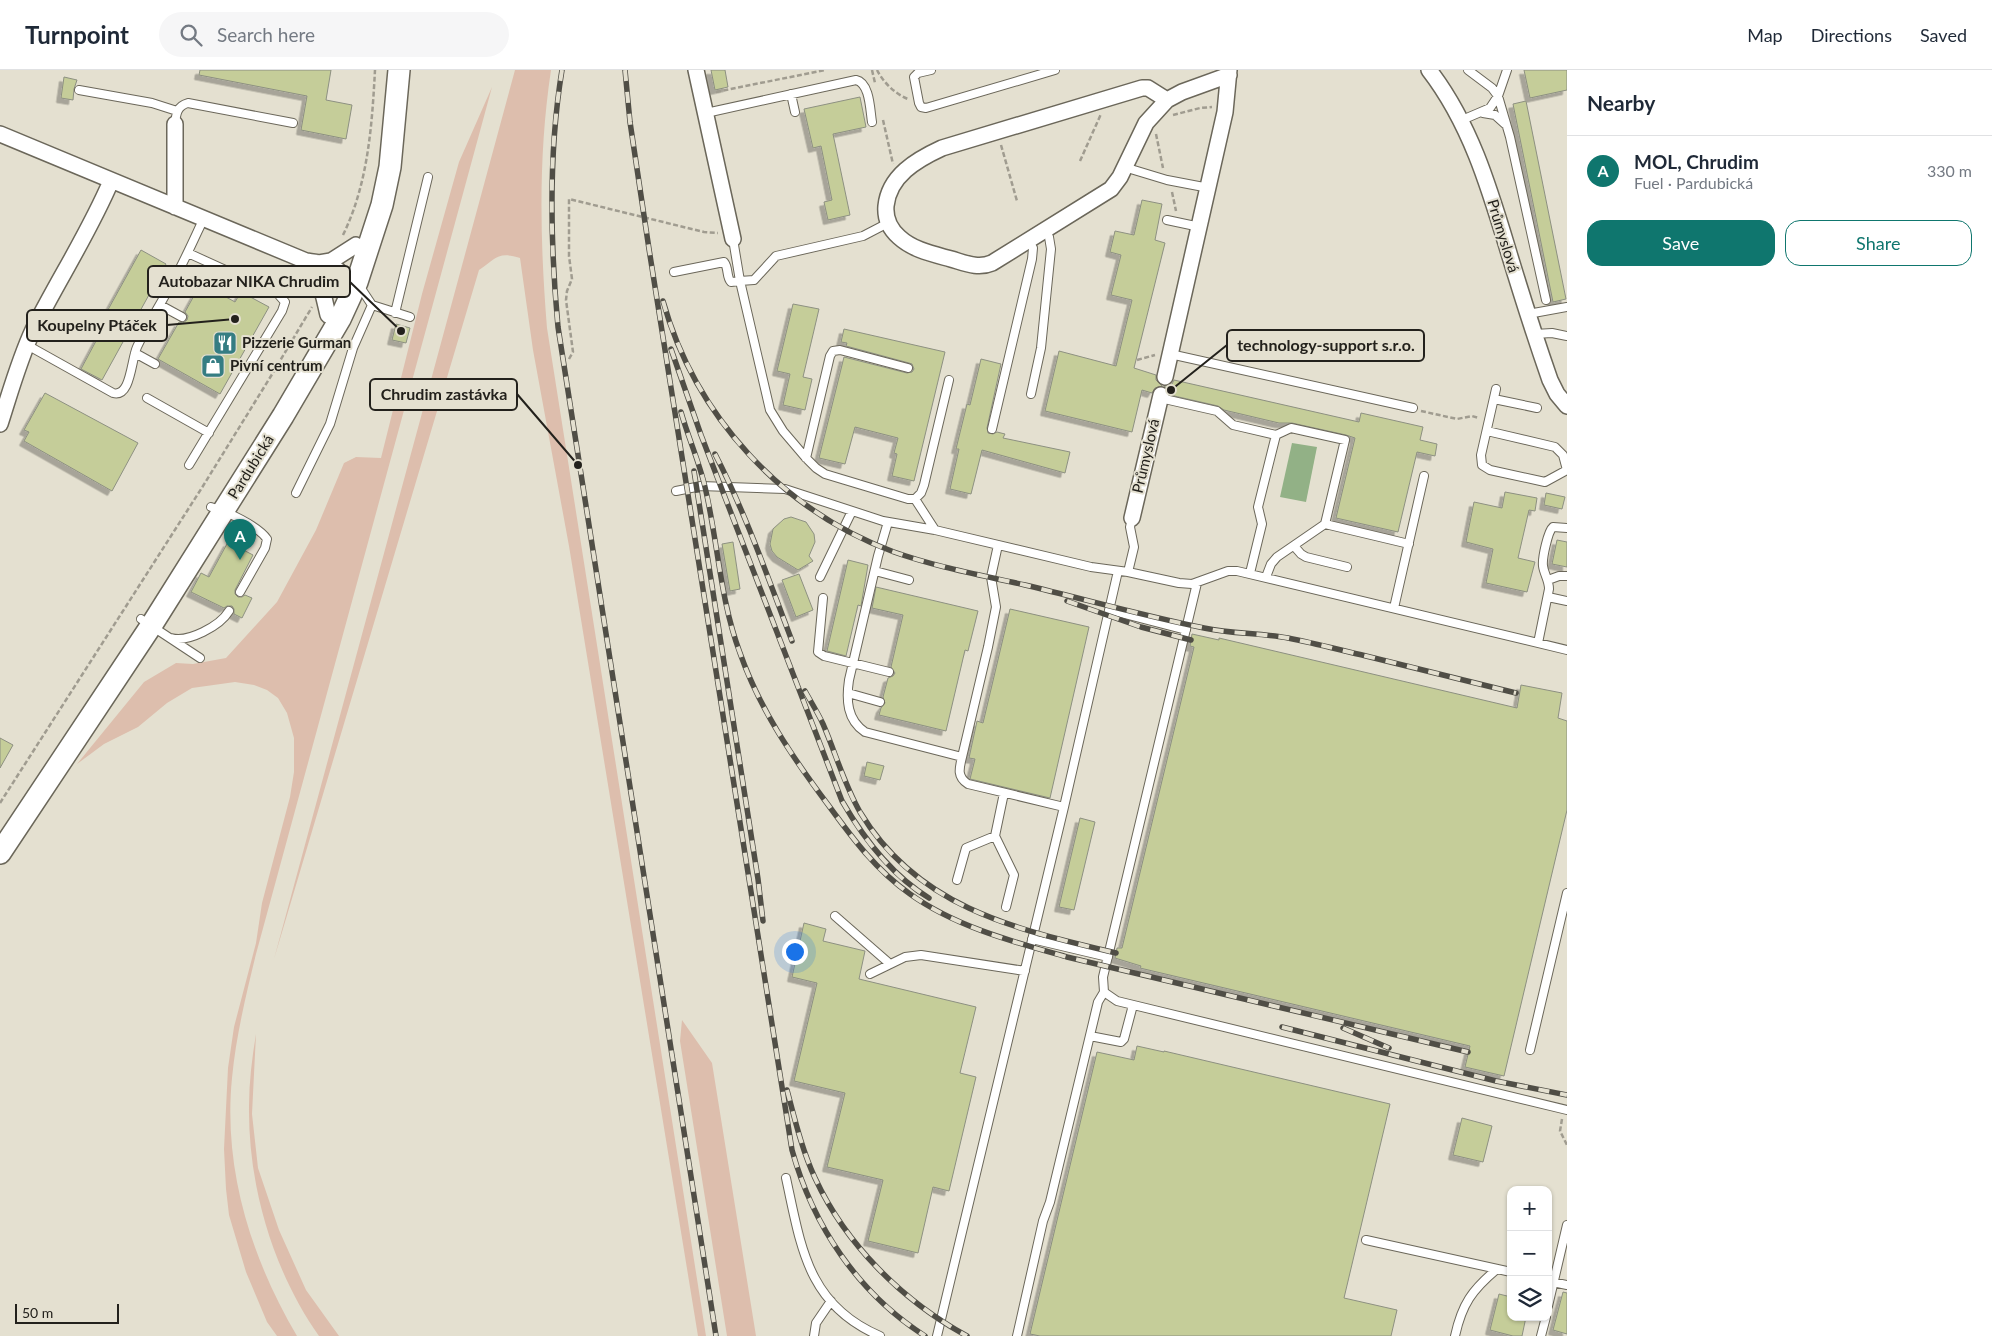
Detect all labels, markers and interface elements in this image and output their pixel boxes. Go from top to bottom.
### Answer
search box [159,12,509,57]
text: Turnpoint [25,20,129,49]
icon: search [177,21,205,49]
text: Search here [217,23,315,46]
text: Map [1747,24,1783,46]
text: Directions [1811,24,1892,46]
text: Saved [1920,24,1967,46]
text: Nearby [1587,90,1655,115]
text: MOL, Chrudim [1634,150,1759,173]
text: A [1597,161,1609,180]
text: 330 m [1927,161,1972,180]
text: Fuel · Pardubická [1634,173,1753,192]
street label: Průmyslová [1484,197,1524,275]
button: Save [1587,220,1775,266]
button: Share [1785,220,1972,266]
callout: Autobazar NIKA Chrudim [148,266,350,297]
text: Autobazar NIKA Chrudim [158,271,339,290]
callout: Koupelny Ptáček [27,310,167,341]
text: Koupelny Ptáček [37,315,157,334]
restaurant icon: Pizzerie Gurman [212,330,238,356]
callout: technology-support s.r.o. [1227,330,1424,361]
place label: Pizzerie Gurman [242,333,351,351]
text: technology-support s.r.o. [1237,335,1415,354]
shop icon: Pivní centrum [200,353,226,379]
place label: Pivní centrum [230,356,323,374]
callout: Chrudim zastávka [370,379,517,410]
text: Chrudim zastávka [381,384,507,403]
street label: Průmyslová [1128,417,1162,495]
street label: Pardubická [223,431,277,502]
pin: A [224,519,256,560]
your location [782,939,808,965]
map controls [1507,1186,1552,1321]
button: + [1507,1186,1552,1231]
button: − [1507,1231,1552,1276]
button: layers [1507,1276,1552,1321]
scale bar [15,1301,119,1324]
text: 50 m [22,1304,53,1321]

